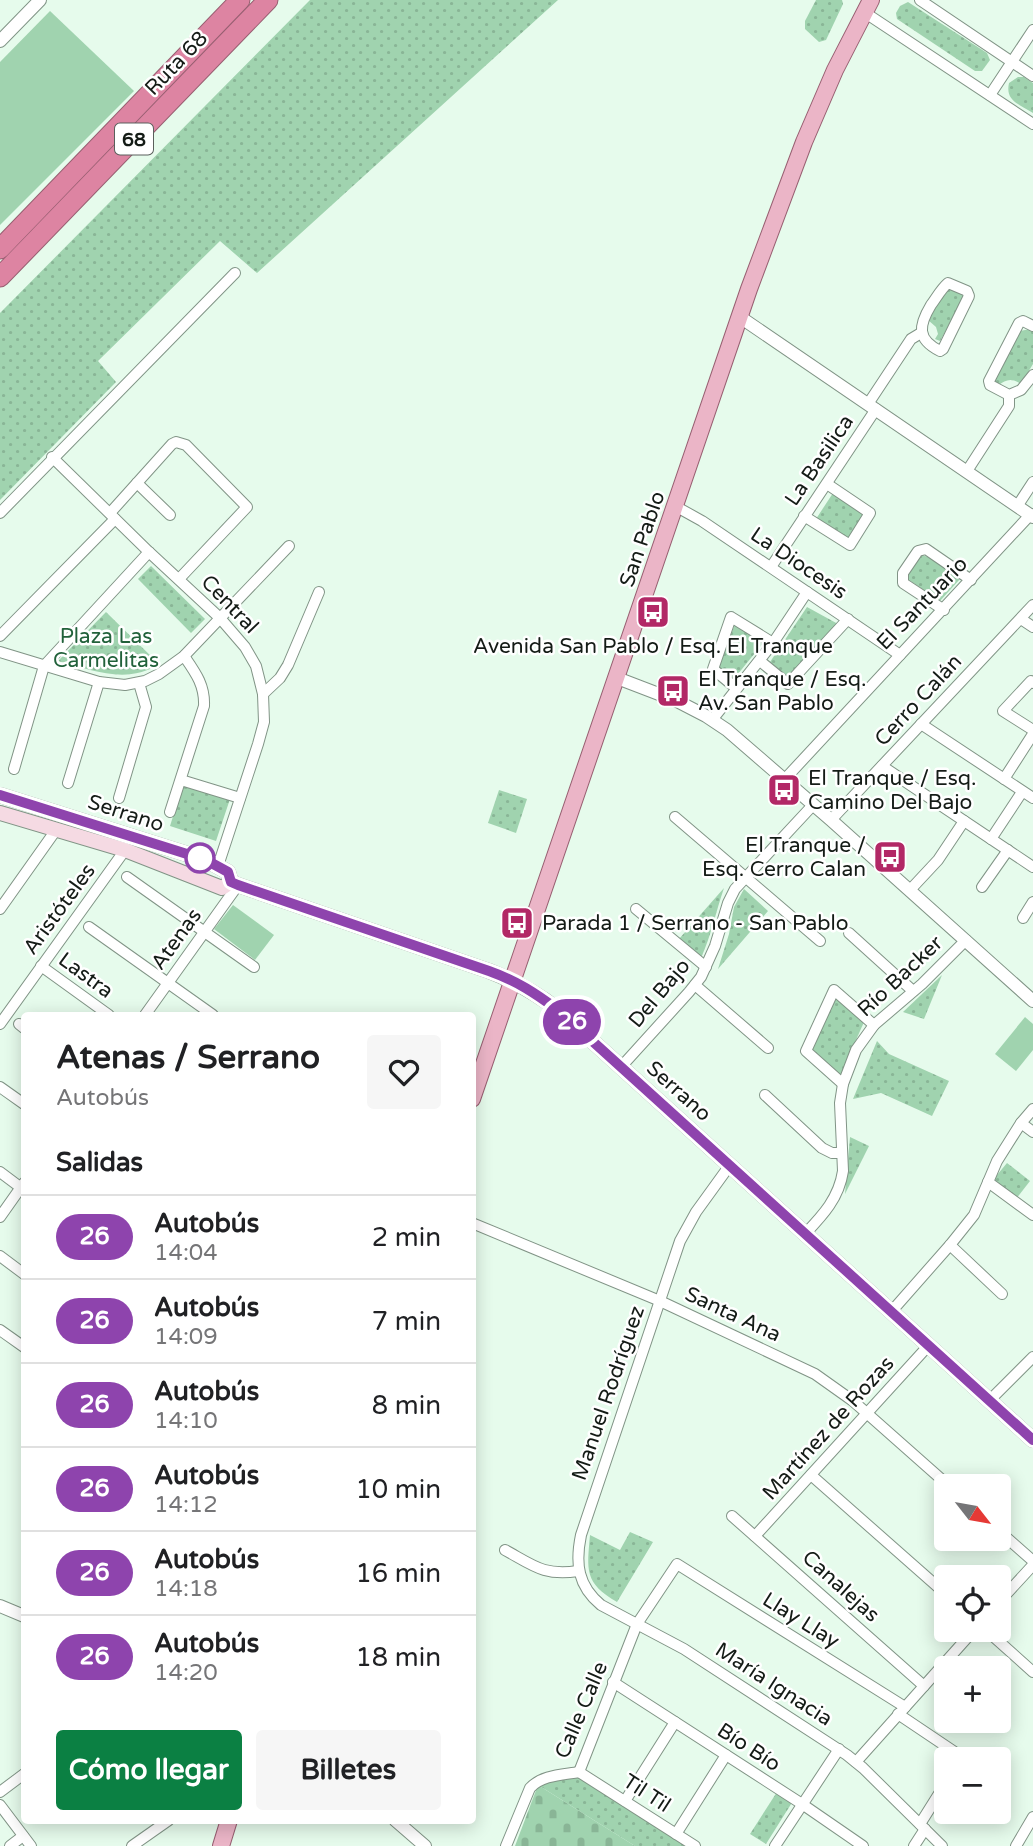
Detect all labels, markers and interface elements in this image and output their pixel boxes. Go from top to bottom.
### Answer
street label: Ruta 68 [140,26,213,101]
road number: 68 [115,124,153,154]
street label: La Basilica [780,410,859,511]
street label: San Pablo [614,488,671,590]
street label: La Diocesis [746,522,852,605]
street label: El Santuario [872,551,973,655]
street label: Central [196,570,264,639]
bus stop icon: Avenida San Pablo / Esq. El Tranque [634,593,672,631]
park label: Plaza Las Carmelitas [53,624,159,673]
place label: Avenida San Pablo / Esq. El Tranque [473,634,833,659]
street label: Cerro Calán [870,649,967,751]
place label: El Tranque / Esq. Av. San Pablo [698,667,866,716]
bus stop icon: El Tranque / Esq. Av. San Pablo [654,672,692,710]
place label: El Tranque / Esq. Camino Del Bajo [808,766,976,815]
bus stop icon: El Tranque / Esq. Camino Del Bajo [765,771,803,809]
street label: Serrano [85,789,167,837]
place label: El Tranque / Esq. Cerro Calan [702,833,866,882]
bus stop icon: El Tranque / Esq. Cerro Calan [871,838,909,876]
unlabelled marker [185,843,215,873]
street label: Aristóteles [18,859,101,960]
street label: Atenas [146,904,207,975]
bus stop icon: Parada 1 / Serrano - San Pablo [498,904,536,942]
place label: Parada 1 / Serrano - San Pablo [542,911,849,936]
street label: Río Backer [853,931,948,1022]
street label: Lastra [53,947,118,1004]
street label: Del Bajo [623,954,695,1033]
line badge: 26 [540,999,604,1045]
text: 26 [557,1007,587,1036]
button: heart [367,1035,441,1109]
text: Atenas / Serrano [56,1038,320,1077]
street label: Serrano [641,1056,716,1127]
text: Autobús [56,1084,149,1112]
text: Salidas [56,1147,143,1178]
text: Autobús [154,1208,259,1239]
text: 26 [79,1222,110,1251]
text: 2 min [372,1222,441,1253]
text: 14:04 [154,1239,218,1267]
street label: Santa Ana [681,1281,785,1347]
text: Autobús [154,1292,259,1323]
street label: Manuel Rodríguez [567,1303,650,1484]
text: 26 [79,1306,110,1335]
text: 7 min [372,1306,441,1337]
text: 14:09 [154,1323,218,1351]
street label: Martínez de Rozas [757,1351,899,1505]
text: Autobús [154,1376,259,1407]
text: 26 [79,1390,110,1419]
text: 8 min [372,1390,441,1421]
text: 14:10 [154,1407,218,1435]
text: Autobús [154,1460,259,1491]
text: 26 [79,1474,110,1503]
text: 10 min [355,1474,441,1505]
north arrow [934,1474,1012,1550]
map controls [934,1474,1011,1824]
text: 14:12 [154,1491,218,1519]
text: Autobús [154,1544,259,1575]
street label: Canalejas [797,1545,884,1628]
text: 26 [79,1558,110,1587]
text: 16 min [355,1558,441,1589]
button: locate [934,1565,1011,1642]
text: 14:18 [154,1575,218,1603]
street label: Llay Llay [758,1587,844,1654]
text: Autobús [154,1628,259,1659]
street label: María Ignacia [711,1637,837,1731]
text: 26 [79,1642,110,1671]
text: 18 min [355,1642,441,1673]
button: + [934,1656,1011,1733]
street label: Calle Calle [550,1658,613,1762]
text: 14:20 [154,1659,218,1687]
street label: Bío Bío [712,1718,785,1777]
button: Cómo llegar [56,1730,242,1810]
button: Billetes [256,1730,441,1810]
button: − [934,1747,1011,1824]
street label: Til Til [618,1769,675,1818]

